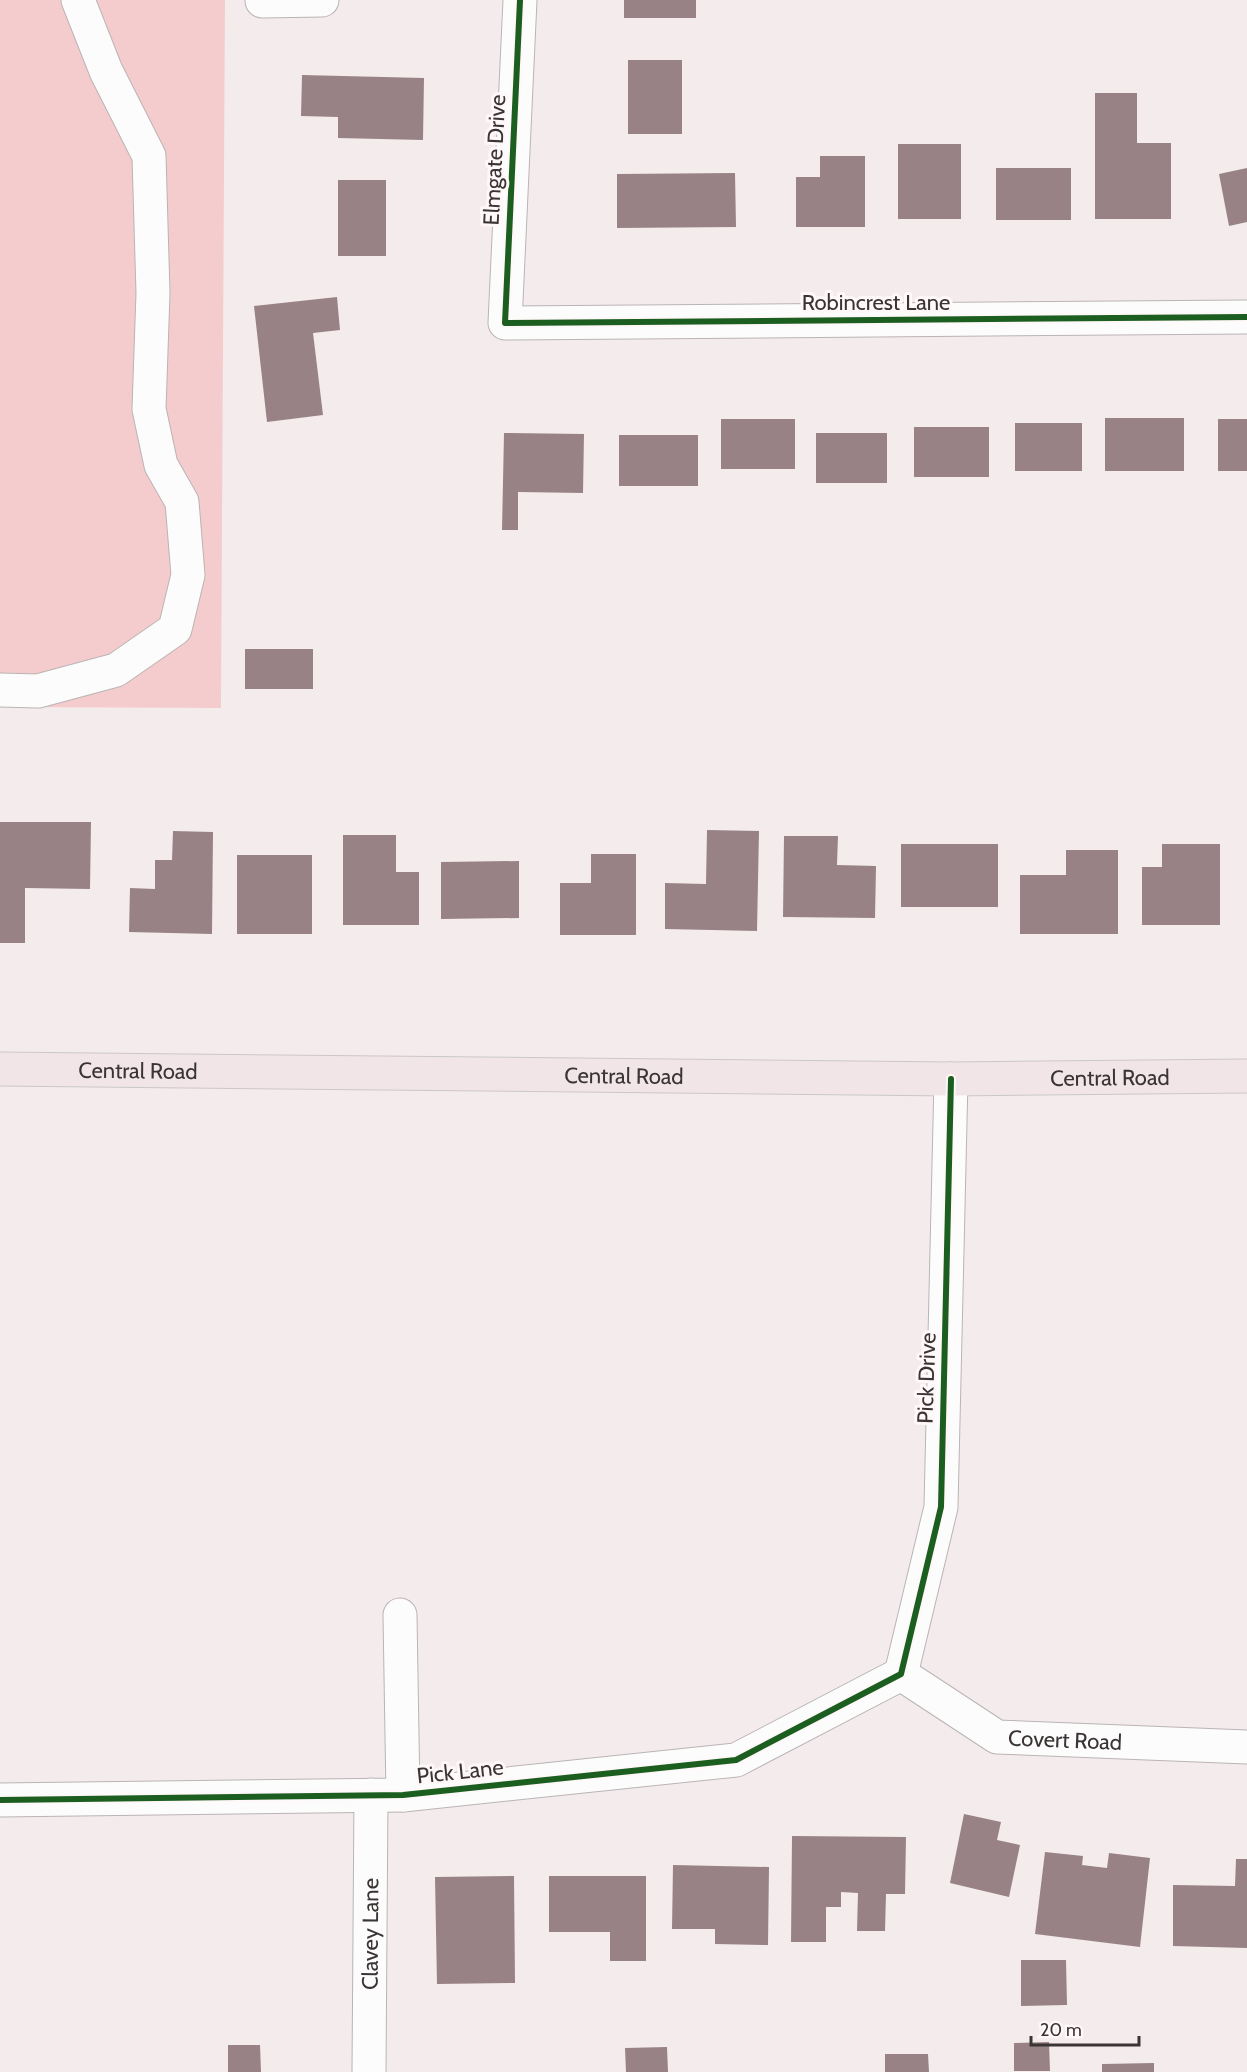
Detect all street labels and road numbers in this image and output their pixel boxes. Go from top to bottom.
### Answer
street label: Elmgate Drive [478,94,511,226]
street label: Robincrest Lane [802,289,950,316]
street label: Central Road [78,1057,198,1085]
street label: Central Road [564,1062,684,1090]
street label: Central Road [1050,1064,1170,1092]
street label: Pick Drive [911,1332,942,1424]
street label: Covert Road [1008,1724,1123,1756]
street label: Pick Lane [415,1754,505,1789]
street label: Clavey Lane [357,1878,384,1990]

